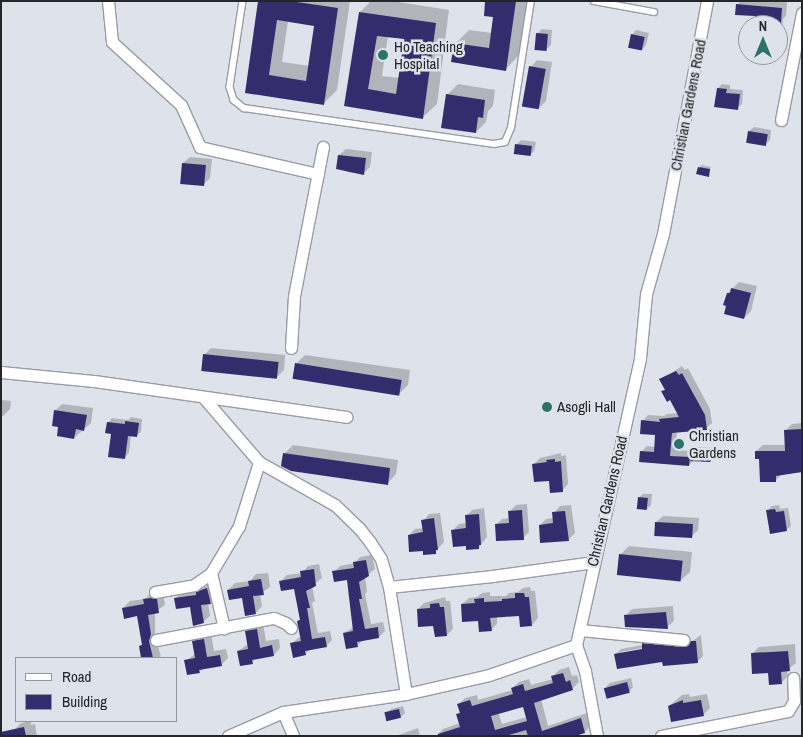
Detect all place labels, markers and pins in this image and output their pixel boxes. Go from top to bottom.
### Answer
place label: Ho Teaching Hospital [394,37,463,72]
marker: Ho Teaching Hospital [376,48,390,62]
place label: Asogli Hall [557,398,616,416]
marker: Asogli Hall [541,401,553,413]
place label: Christian Gardens [689,426,739,461]
marker: Christian Gardens [673,438,685,450]

